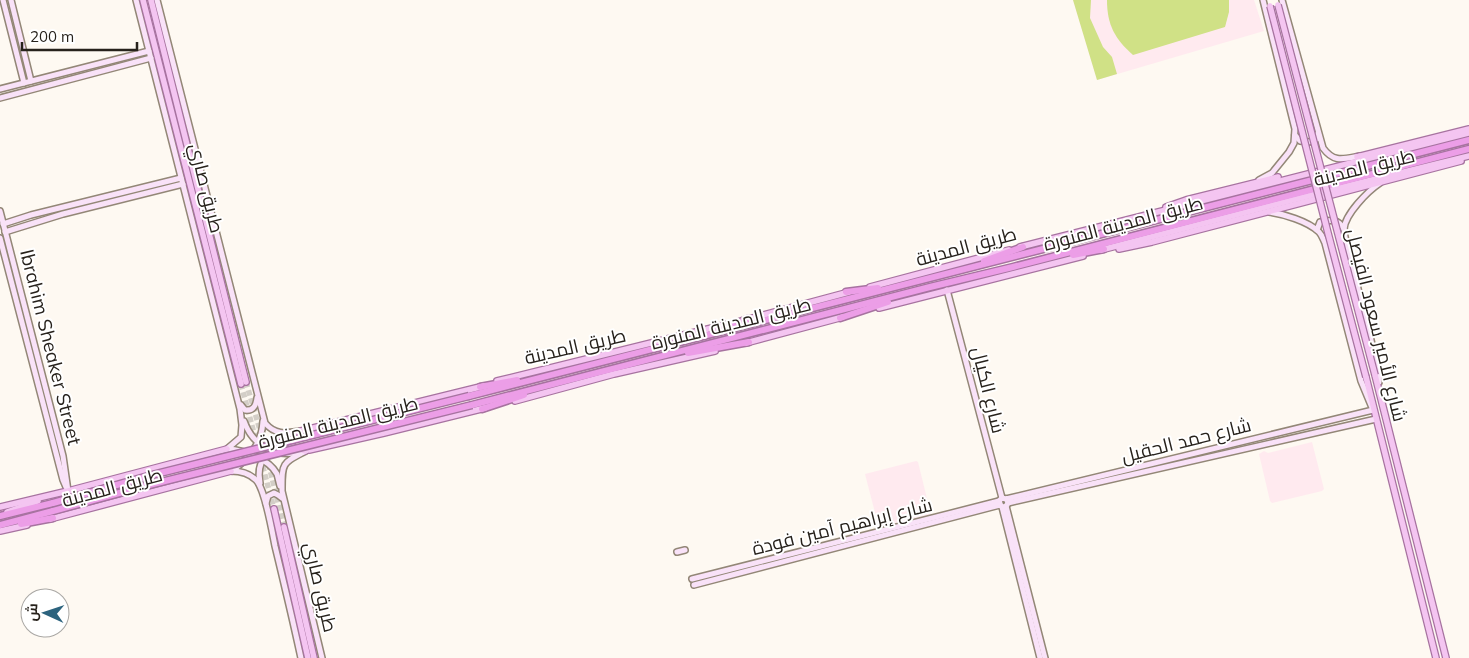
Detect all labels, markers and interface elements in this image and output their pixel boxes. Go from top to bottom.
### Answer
scale bar [22,20,138,52]
text: 200 m [30,27,74,46]
street label: طريق صاري [181,141,230,236]
street label: طريق المدينة [1311,143,1417,192]
street label: طريق المدينة المنورة [1041,190,1206,257]
street label: طريق المدينة [913,221,1019,272]
street label: شارع الأمير سعود الفيصل [1339,226,1413,424]
street label: Ibrahim Sheaker Street [15,247,87,448]
street label: طريق المدينة المنورة [648,292,814,355]
street label: طريق المدينة [522,323,628,370]
street label: شارع الكيال [965,344,1011,436]
street label: طريق المدينة المنورة [255,391,421,454]
street label: شارع حمد الحقيل [1119,412,1254,470]
street label: طريق المدينة [59,462,165,513]
street label: شارع إبراهيم آمين فودة [749,492,935,562]
street label: طريق صاري [296,540,343,635]
north arrow [20,588,70,638]
text: ش [23,603,41,622]

